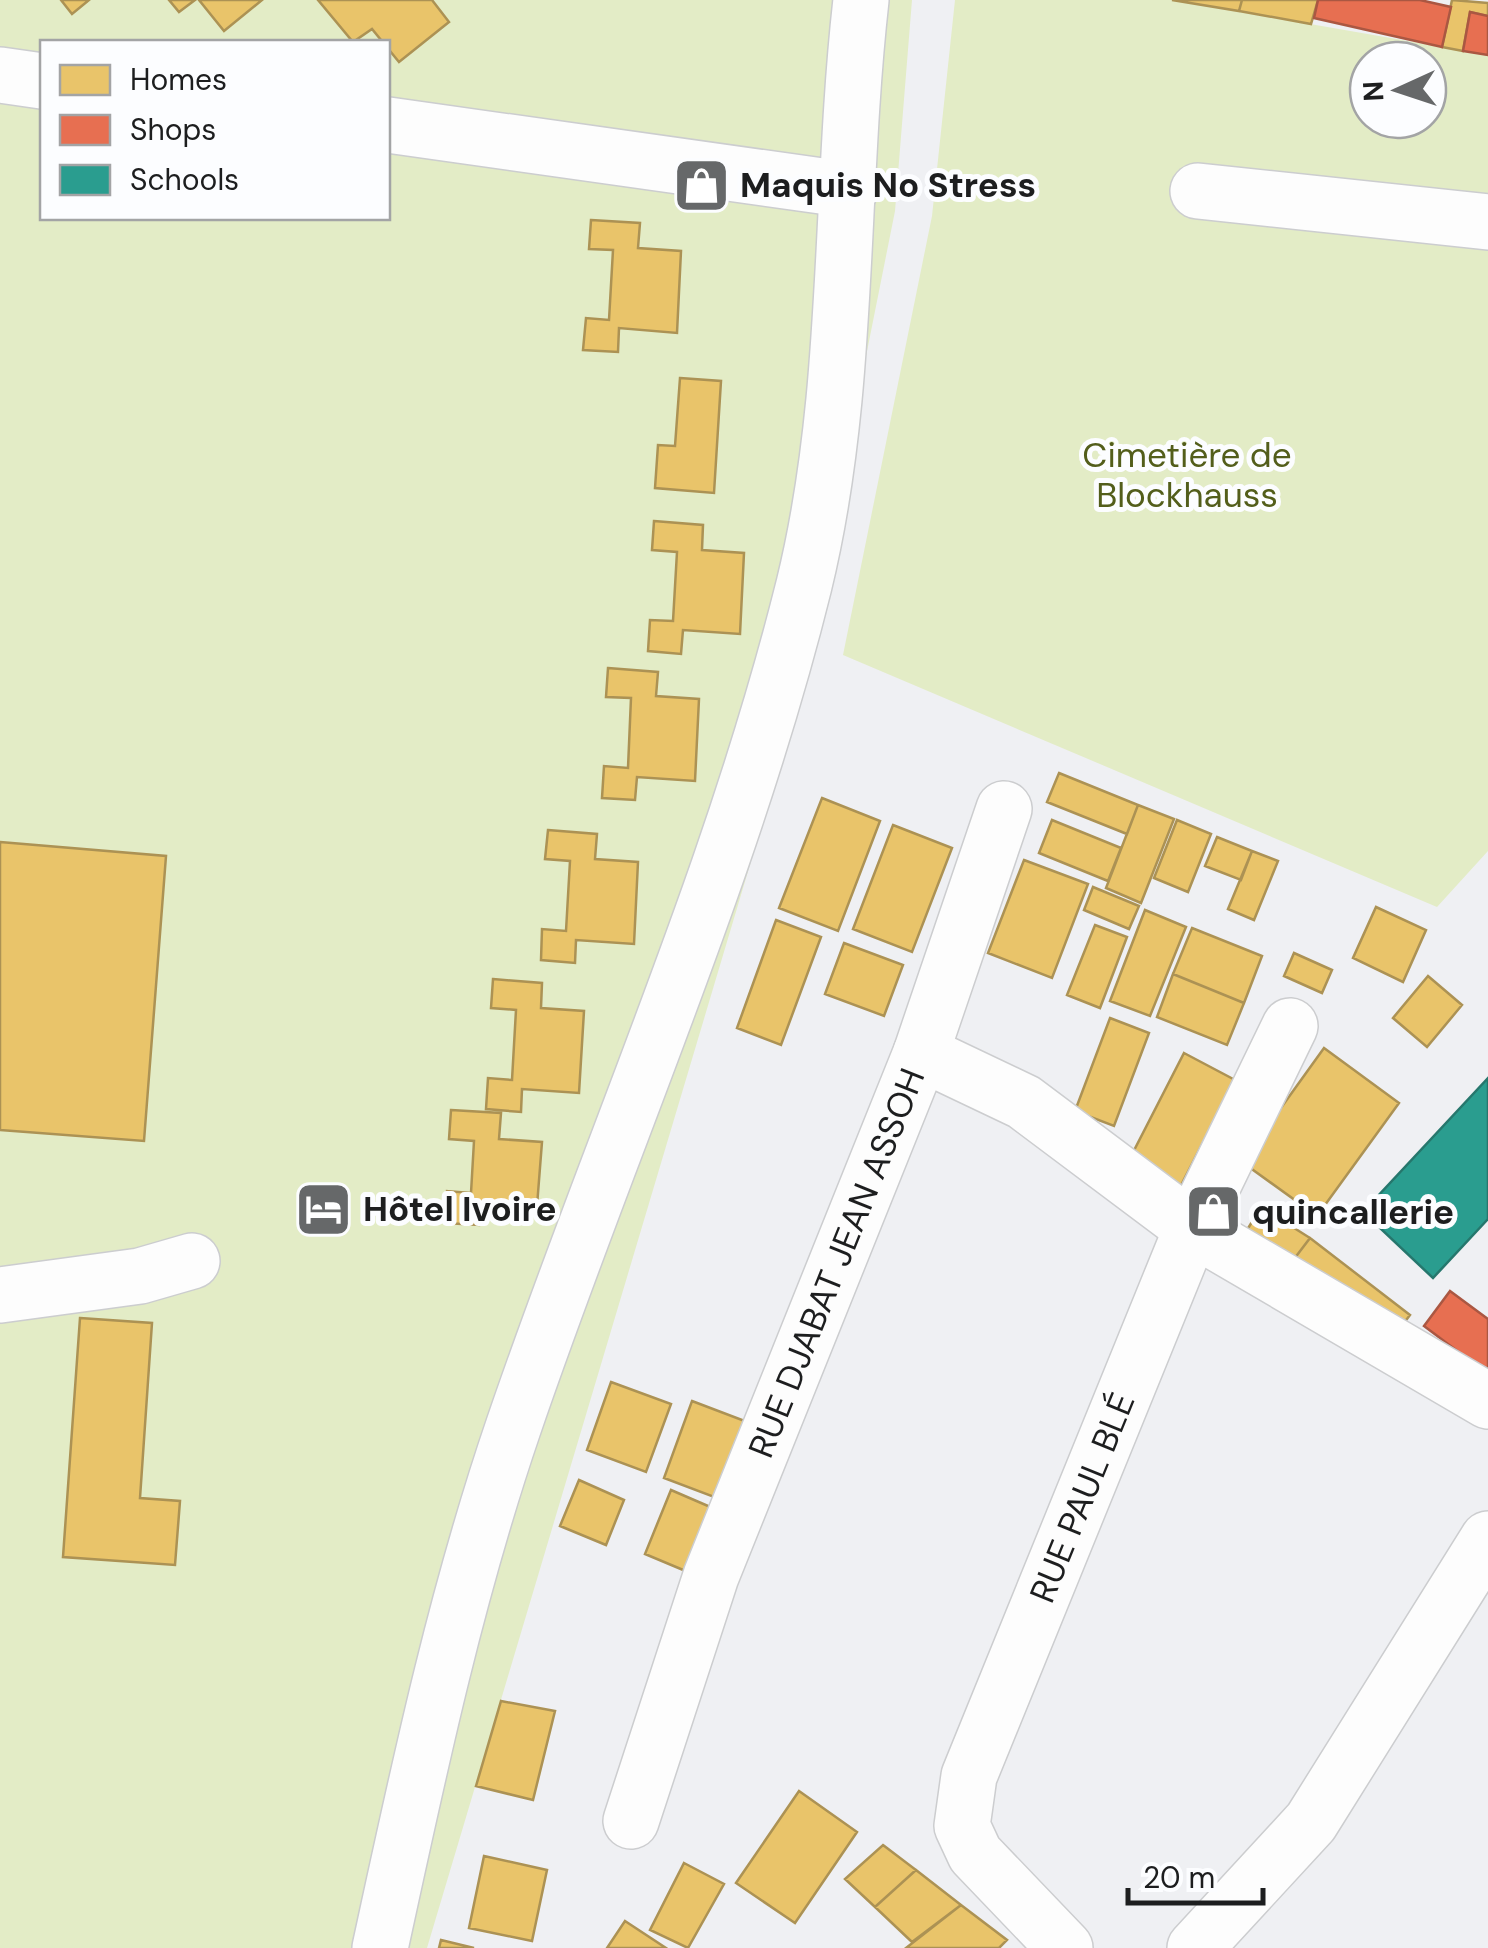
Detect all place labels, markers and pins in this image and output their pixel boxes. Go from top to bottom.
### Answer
shop icon: Maquis No Stress [671,155,731,215]
place label: Maquis No Stress [740,162,1036,208]
hotel icon: Hôtel Ivoire [294,1179,354,1239]
shop icon: quincallerie [1183,1182,1243,1242]
place label: Hôtel Ivoire [363,1186,557,1232]
place label: quincallerie [1252,1189,1454,1235]

